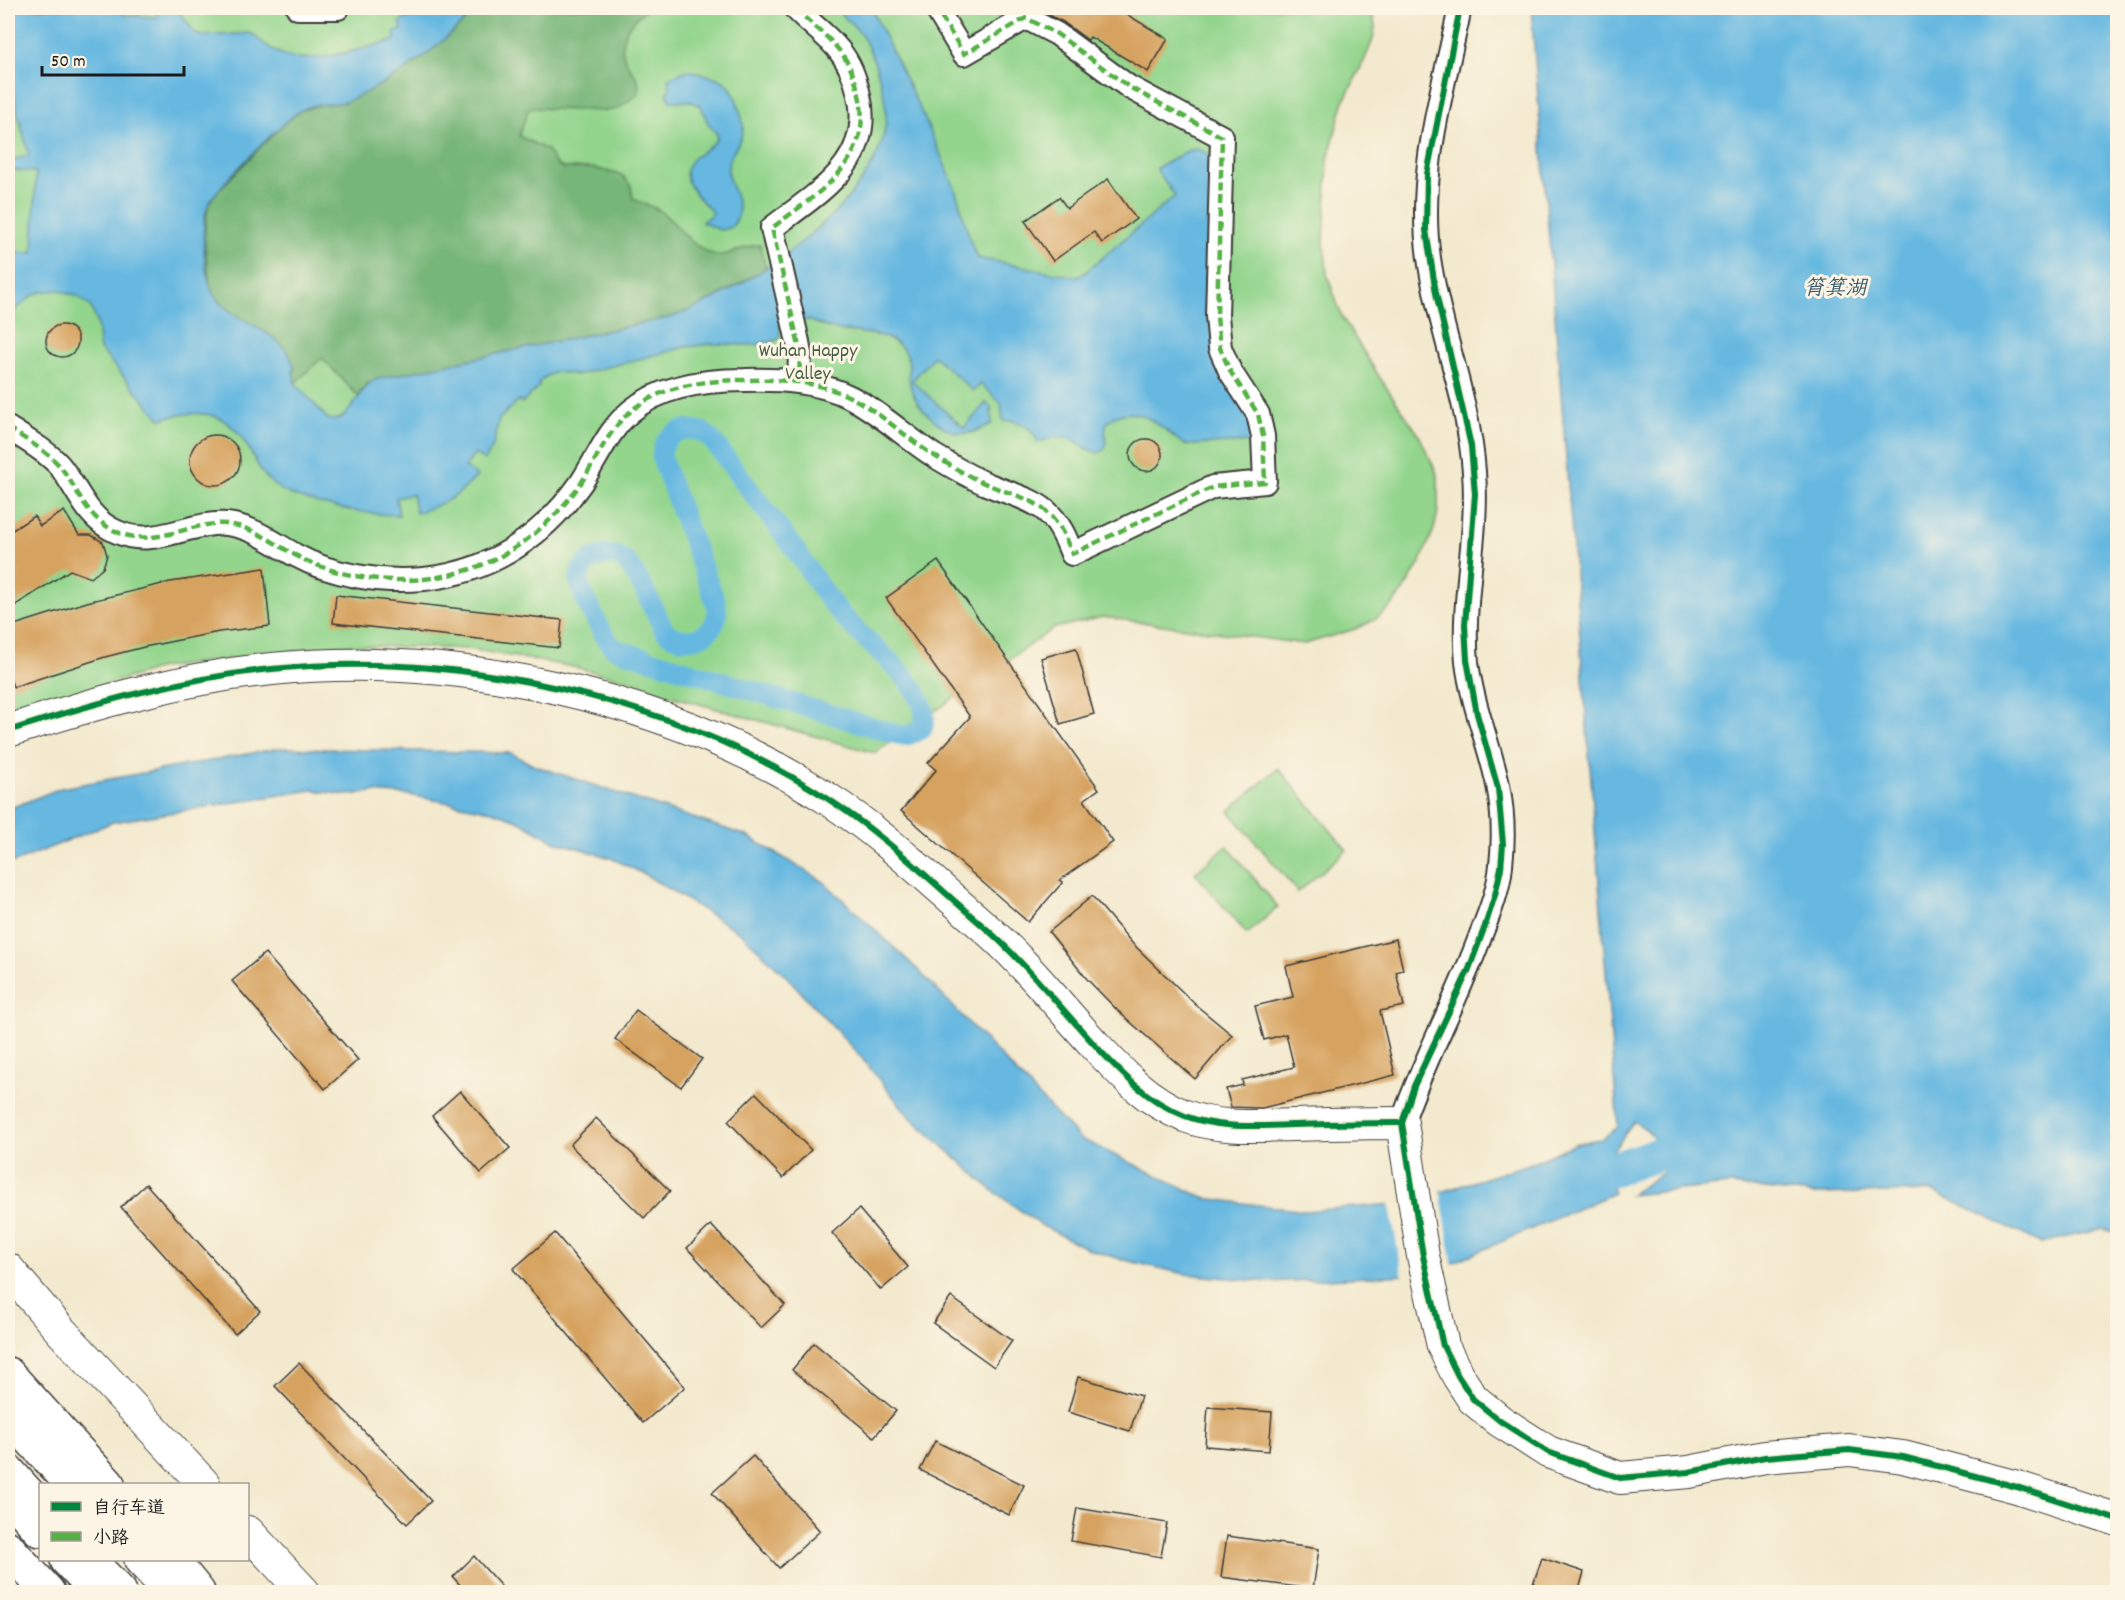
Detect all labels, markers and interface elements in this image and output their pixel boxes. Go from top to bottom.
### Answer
scale bar [42,39,184,77]
text: 50 m [51,50,86,75]
water label: 筲箕湖 [1804,275,1868,305]
park label: Wuhan Happy Valley [759,338,858,389]
legend [39,1483,249,1561]
text: 自行车道 [93,1497,165,1522]
text: 小路 [93,1527,129,1552]

